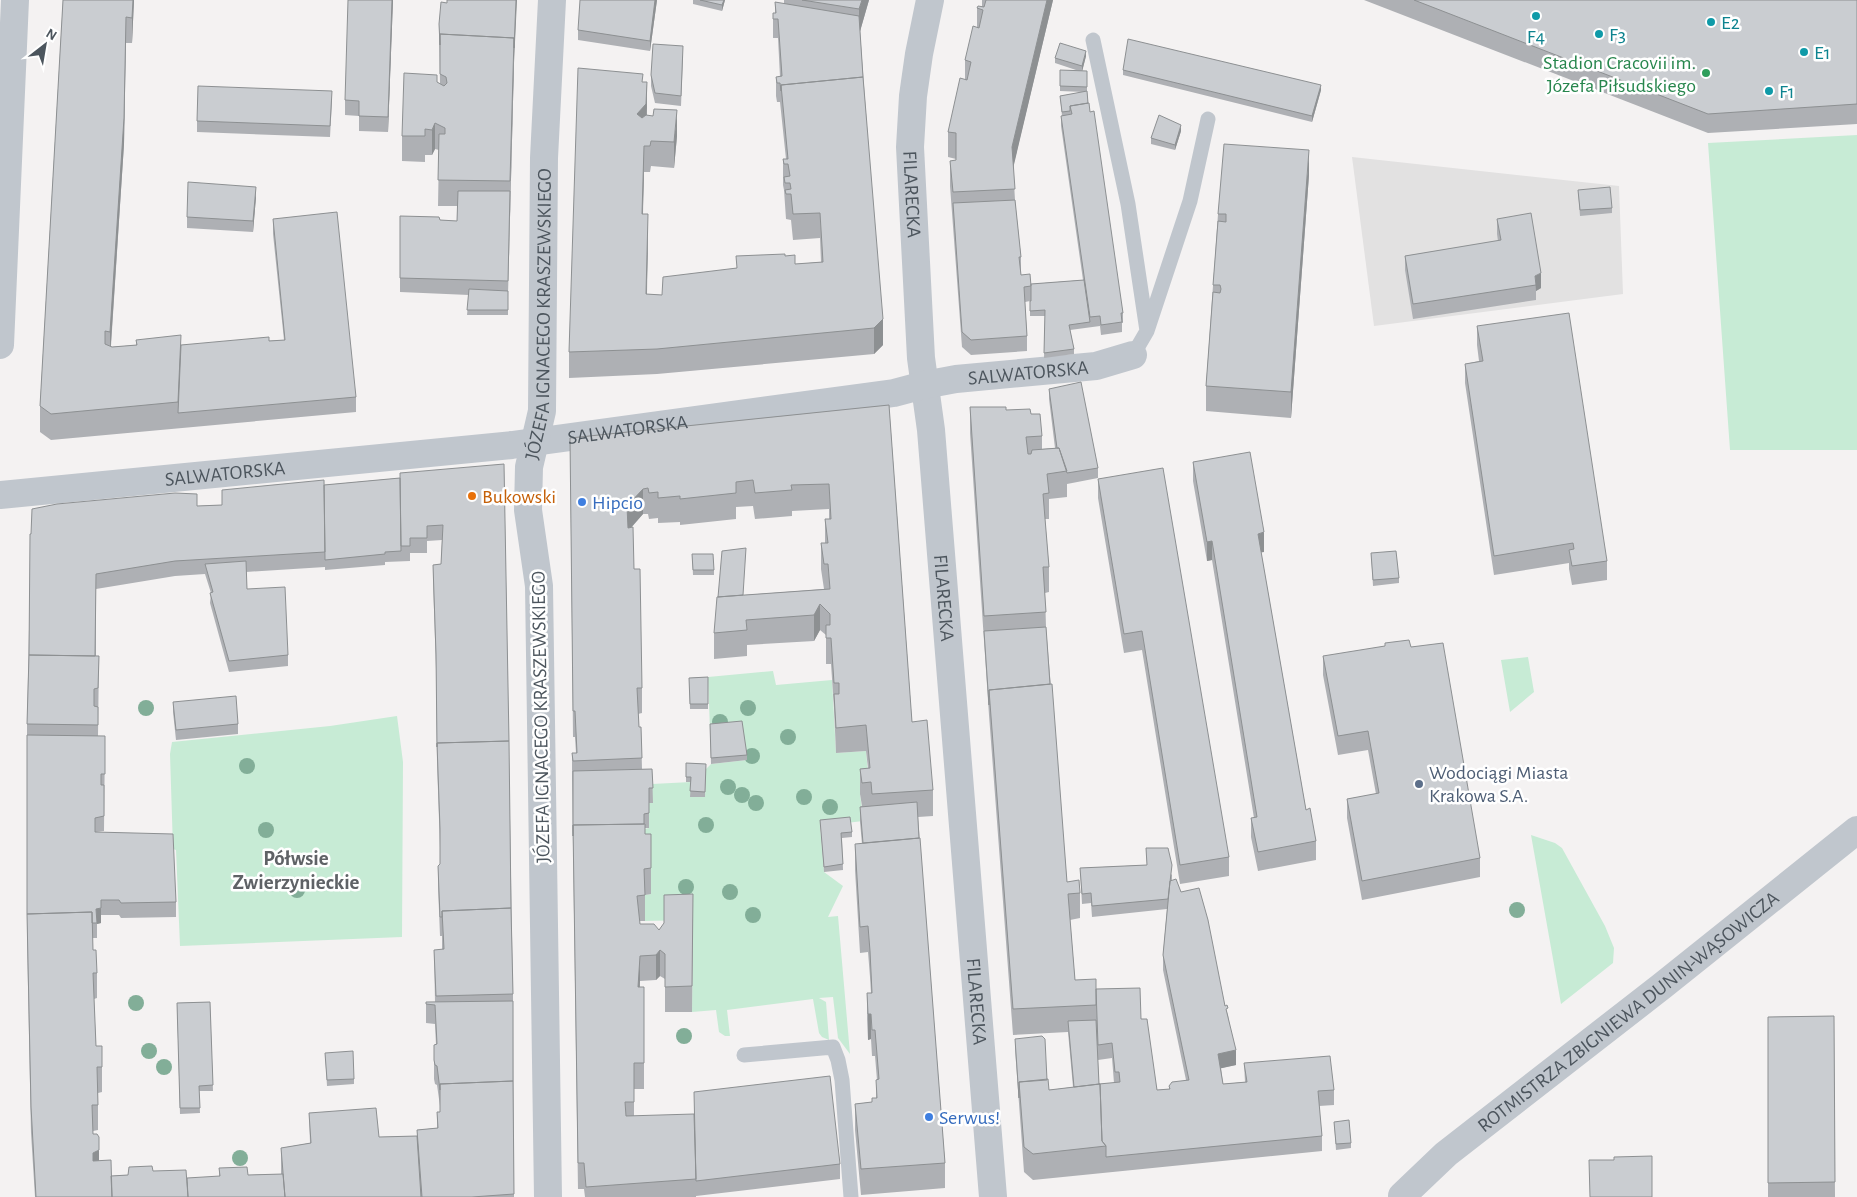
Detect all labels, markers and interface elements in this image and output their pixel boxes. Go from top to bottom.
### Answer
marker: F4 [1530,10,1542,22]
place label: E2 [1721,13,1740,33]
marker: E2 [1705,16,1717,28]
north arrow [20,20,70,70]
place label: F3 [1609,25,1626,45]
text: N [43,26,59,43]
place label: F4 [1527,27,1545,47]
marker: F3 [1593,28,1605,40]
place label: E1 [1814,43,1831,63]
marker: E1 [1798,46,1810,58]
place label: Stadion Cracovii im. Józefa Piłsudskiego [1543,53,1696,96]
marker: Stadion Cracovii im. Józefa Piłsudskiego [1700,67,1712,79]
place label: F1 [1779,82,1795,102]
marker: F1 [1763,85,1775,97]
street label: FILARECKA [899,150,924,239]
street label: JÓZEFA IGNACEGO KRASZEWSKIEGO [522,168,555,462]
street label: SALWATORSKA [967,358,1090,389]
street label: SALWATORSKA [566,412,689,448]
street label: SALWATORSKA [164,458,287,490]
place label: Bukowski [482,487,556,507]
marker: Bukowski [466,490,478,502]
place label: Hipcio [592,493,643,513]
marker: Hipcio [576,496,588,508]
street label: FILARECKA [930,554,957,643]
street label: JÓZEFA IGNACEGO KRASZEWSKIEGO [527,571,554,863]
place label: Wodociągi Miasta Krakowa S.A. [1429,763,1569,806]
marker: Wodociągi Miasta Krakowa S.A. [1413,778,1425,790]
district label: Półwsie Zwierzynieckie [232,848,360,893]
street label: ROTMISTRZA ZBIGNIEWA DUNIN-WĄSOWICZA [1474,887,1783,1136]
street label: FILARECKA [963,957,990,1046]
place label: Serwus! [939,1108,1000,1128]
marker: Serwus! [923,1111,935,1123]

